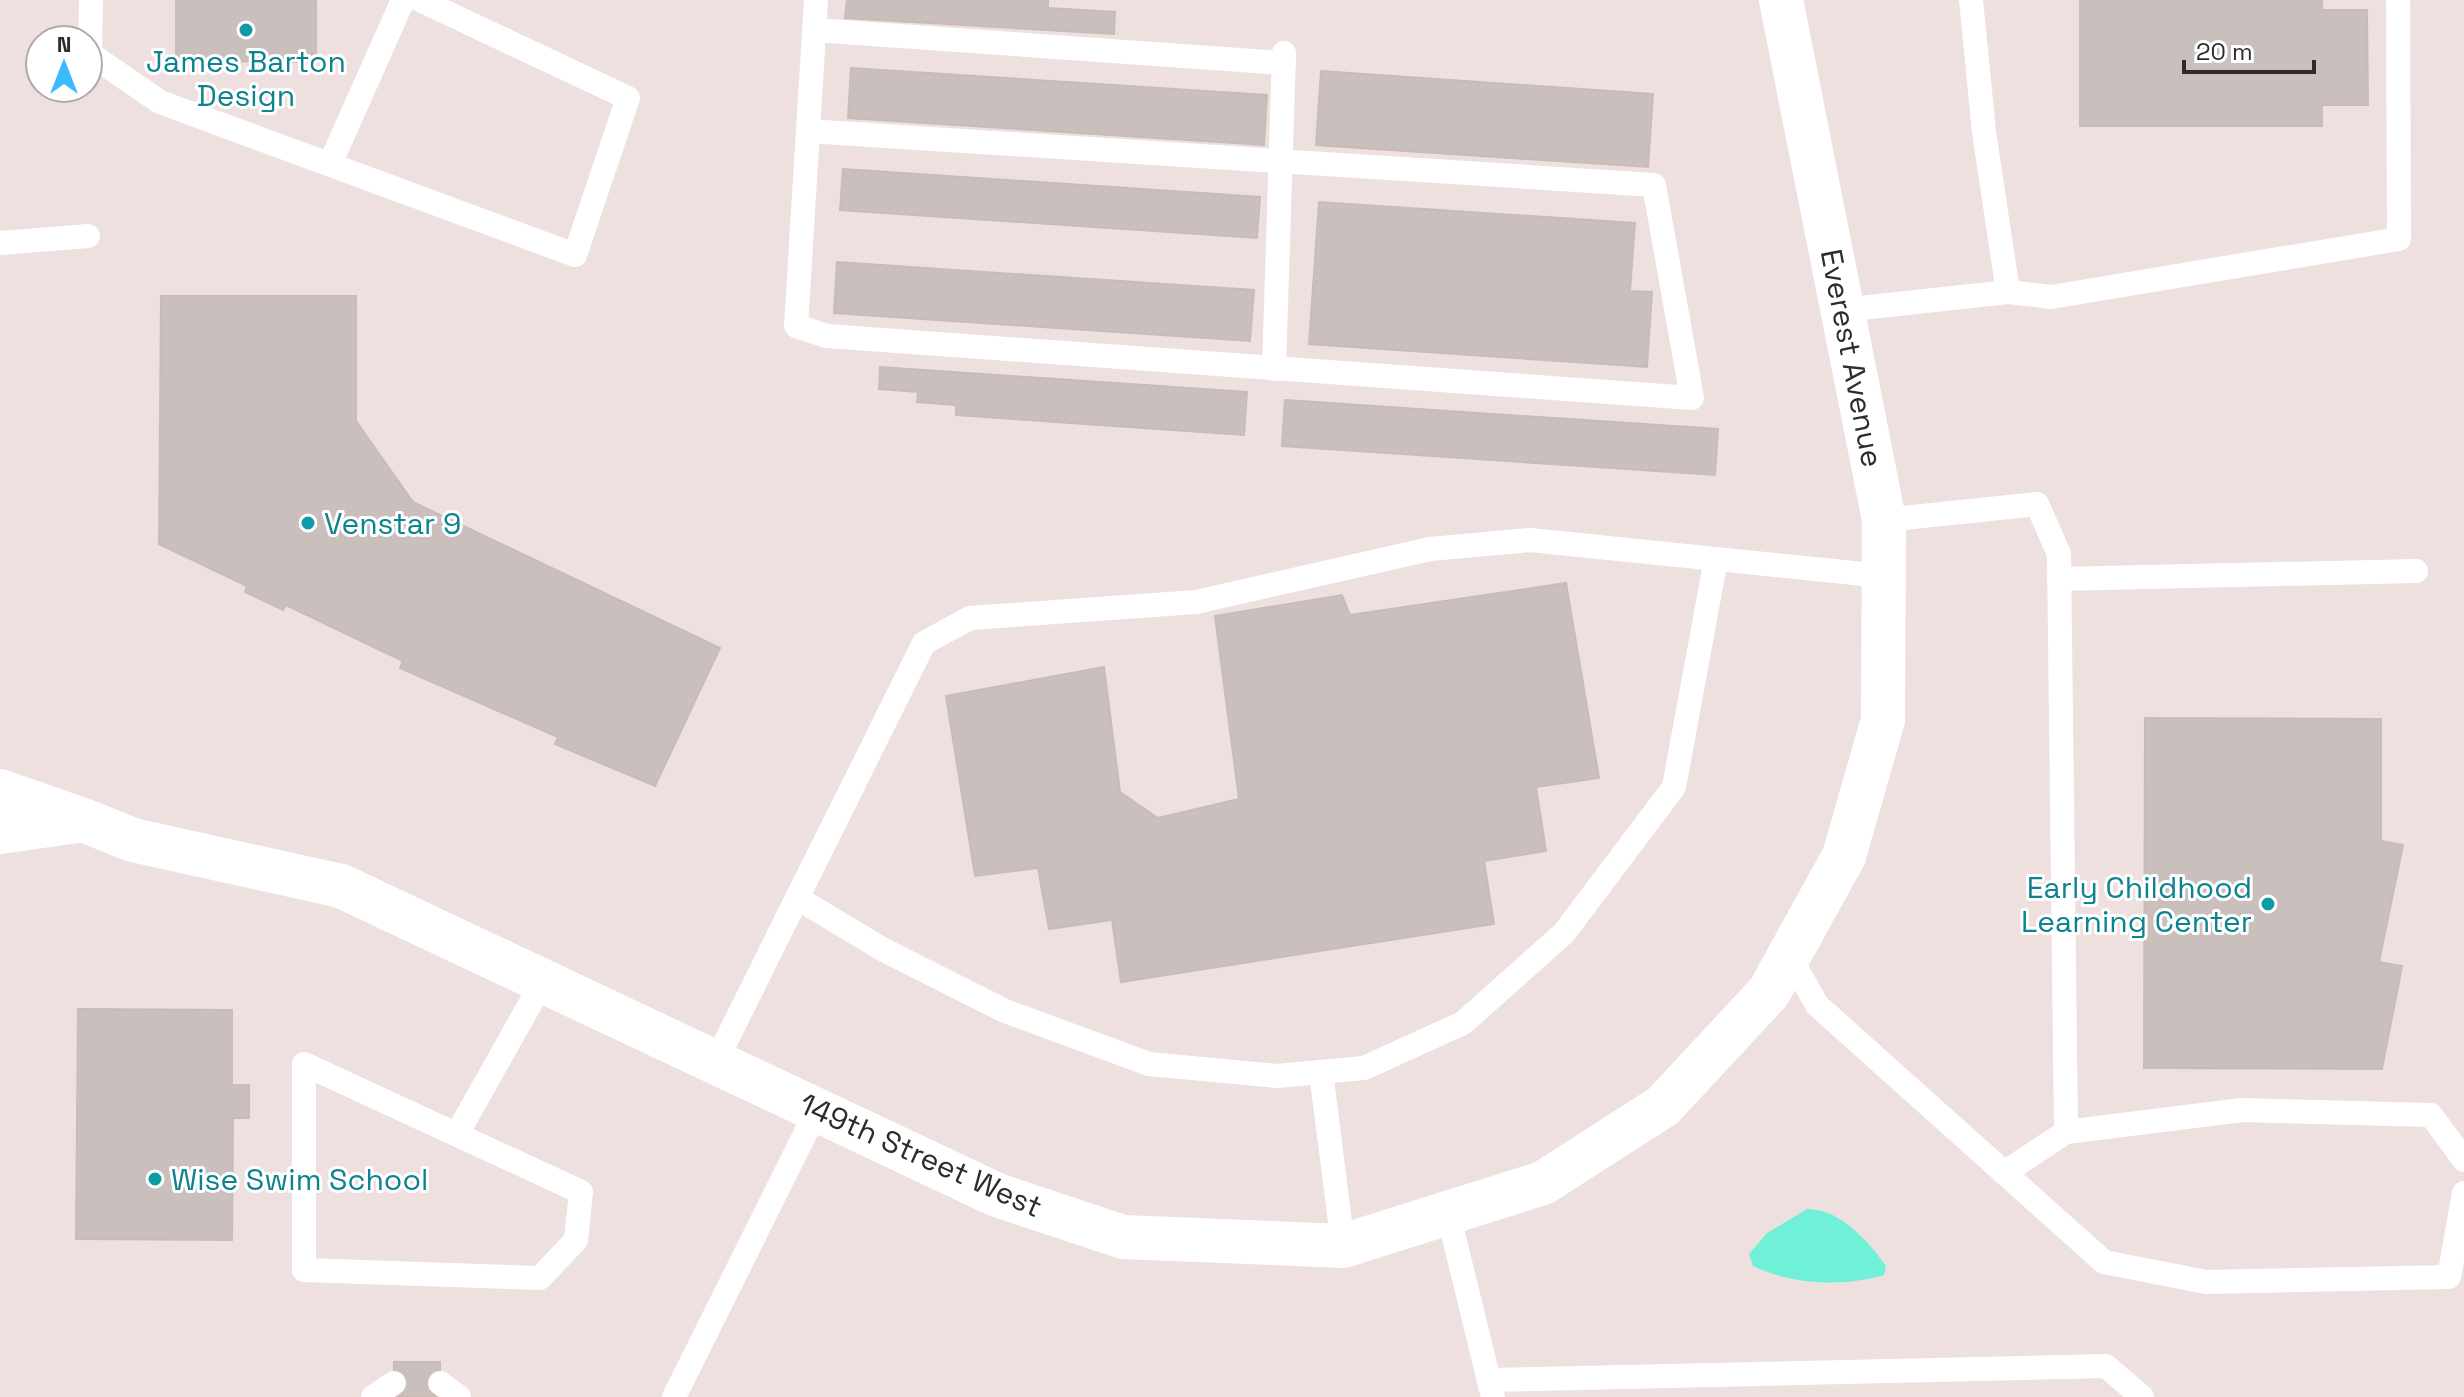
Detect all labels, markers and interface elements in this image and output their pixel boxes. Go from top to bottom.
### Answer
marker: James Barton Design [237,21,255,39]
north arrow [24,24,104,104]
scale bar [2184,24,2314,74]
text: N [57,30,71,58]
text: 20 m [2196,36,2253,67]
place label: James Barton Design [146,42,346,115]
street label: Everest Avenue [1812,246,1892,470]
place label: Venstar 9 [324,504,461,543]
marker: Venstar 9 [299,514,317,532]
place label: Early Childhood Learning Center [2021,868,2252,941]
marker: Early Childhood Learning Center [2259,895,2277,913]
street label: 149th Street West [794,1084,1048,1226]
place label: Wise Swim School [171,1160,428,1199]
marker: Wise Swim School [146,1170,164,1188]

